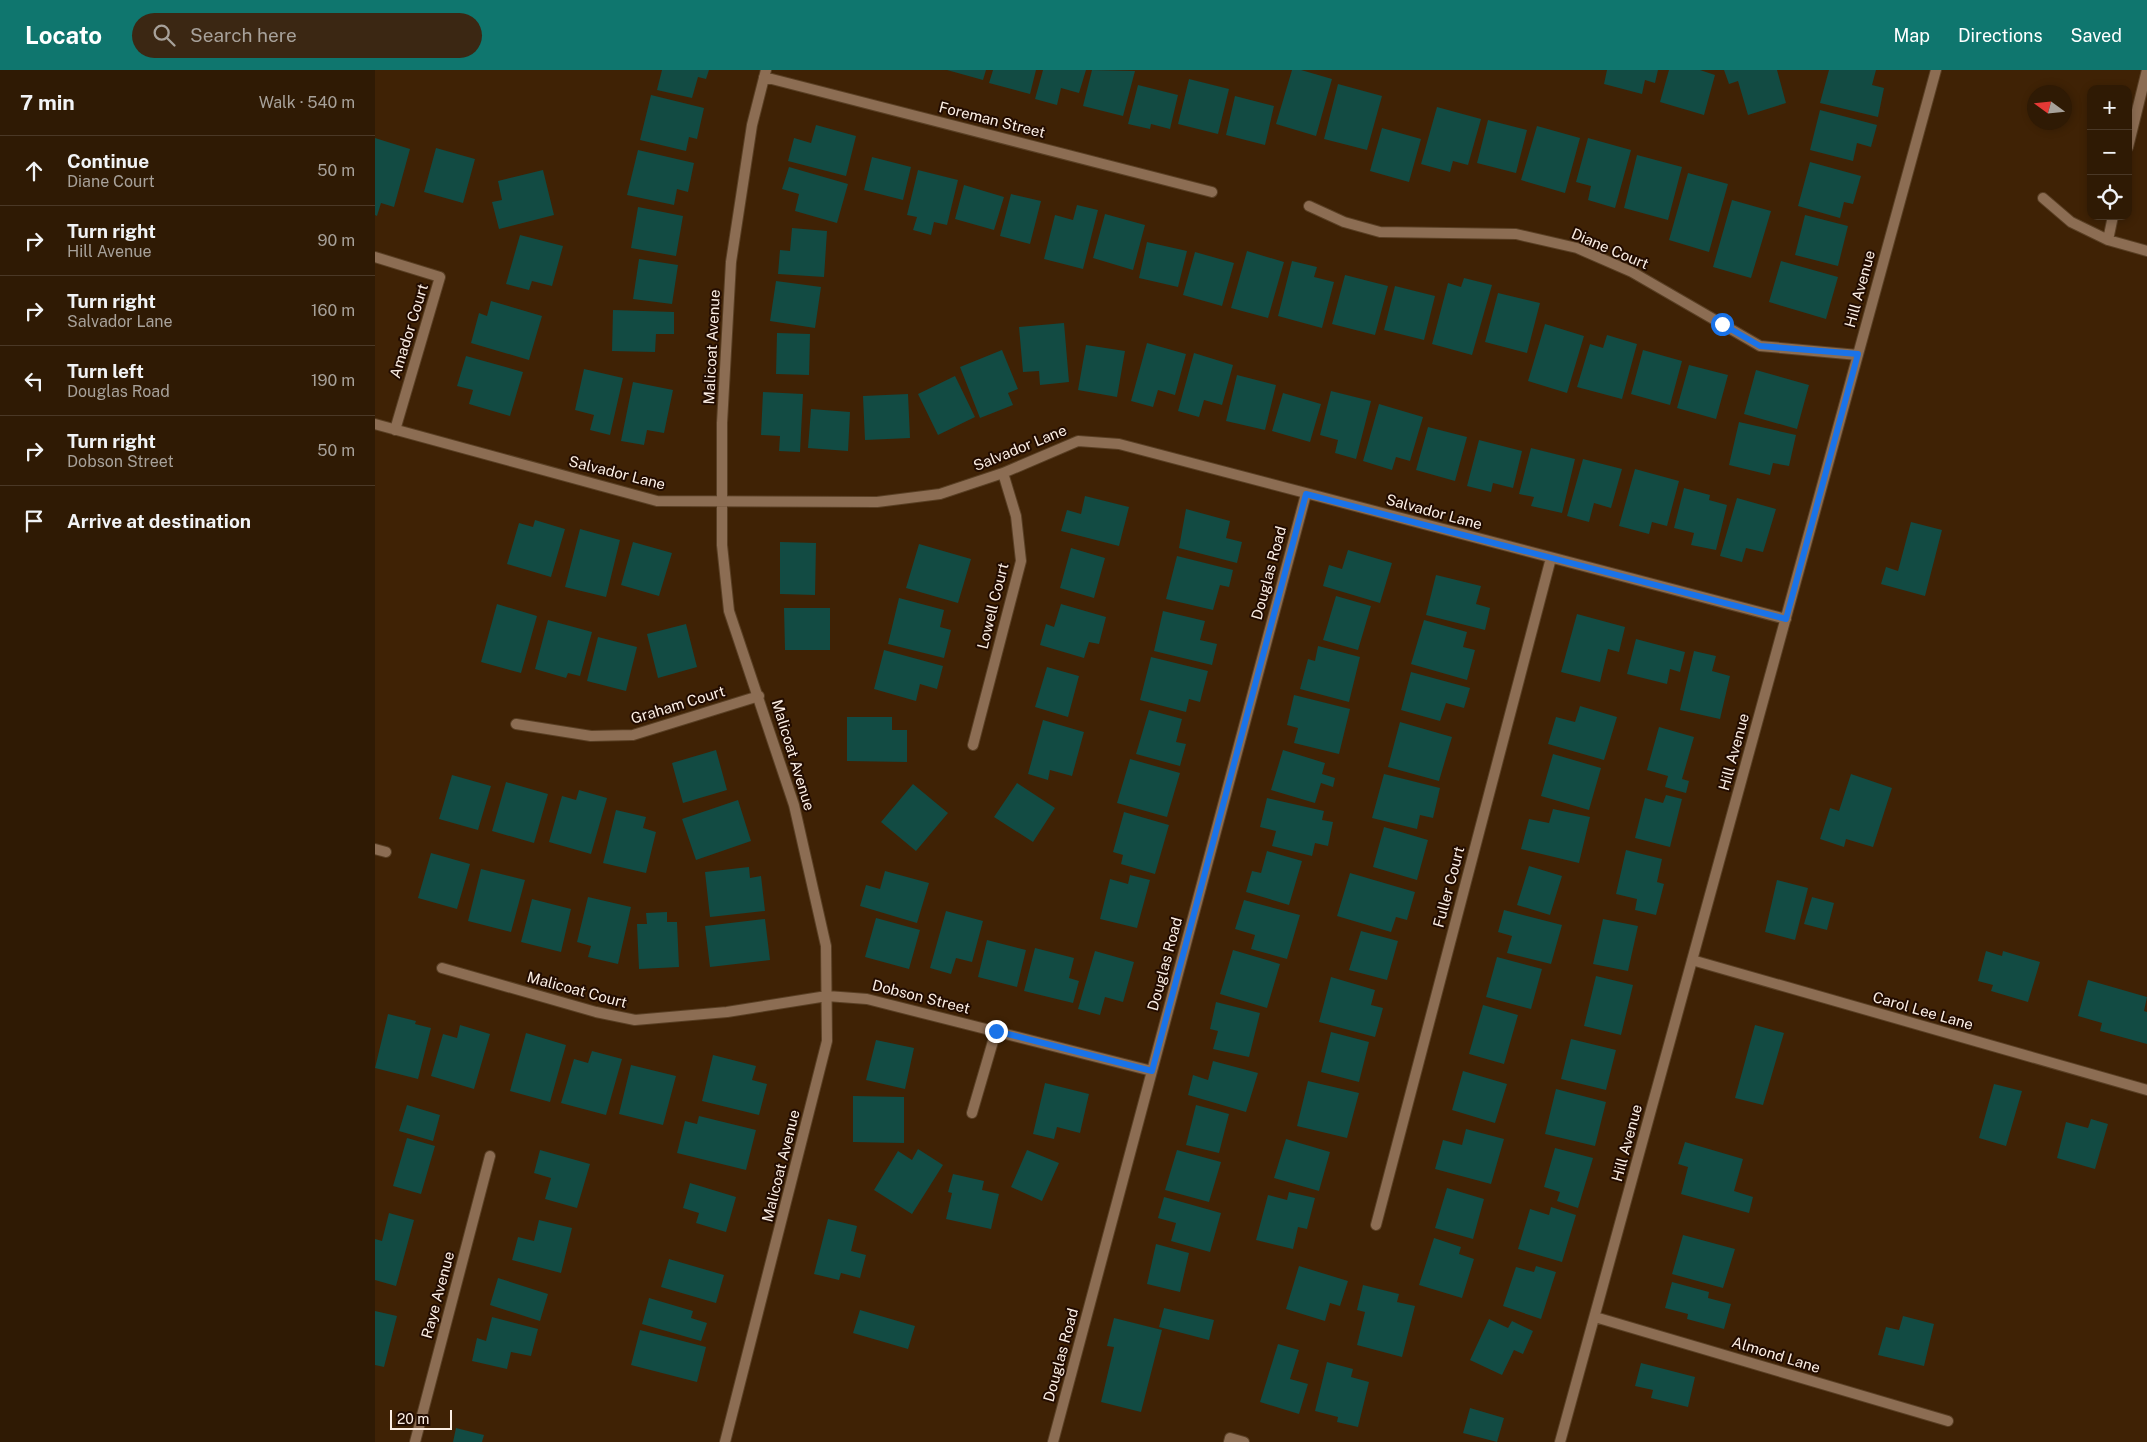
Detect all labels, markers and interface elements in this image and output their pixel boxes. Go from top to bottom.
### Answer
search box [132,13,482,58]
text: Locato [25,21,102,49]
icon: search [150,21,178,49]
text: Search here [190,24,297,46]
text: Map [1893,25,1930,46]
text: Directions [1958,25,2043,46]
text: Saved [2071,25,2122,46]
north arrow [2027,85,2072,130]
map controls [2087,85,2132,220]
button: + [2087,85,2132,130]
text: 7 min [20,90,75,115]
text: Walk · 540 m [259,93,355,112]
street label: Foreman Street [937,98,1047,141]
button: − [2087,130,2132,175]
text: Continue [67,150,149,172]
icon: ahead [20,157,48,185]
text: 50 m [317,161,355,180]
text: Diane Court [67,172,155,191]
button: locate [2087,175,2132,220]
text: Turn right [67,220,156,242]
street label: Diane Court [1569,225,1651,272]
icon: right [20,227,48,255]
text: 90 m [318,231,355,250]
text: Hill Avenue [67,242,152,261]
street label: Hill Avenue [1841,248,1878,329]
street label: Amador Court [386,281,431,380]
street label: Malicoat Avenue [700,289,723,405]
text: Turn right [67,290,156,312]
icon: right [20,297,48,325]
text: 160 m [311,301,355,320]
text: Salvador Lane [67,312,173,331]
route start [1711,313,1734,336]
text: Turn left [67,360,144,382]
icon: left [20,367,48,395]
text: 190 m [311,371,355,390]
text: Douglas Road [67,382,170,401]
street label: Salvador Lane [971,421,1069,474]
text: Turn right [67,430,156,452]
icon: right [20,437,48,465]
text: 50 m [317,441,355,460]
text: Dobson Street [67,452,174,471]
street label: Salvador Lane [567,452,667,493]
street label: Salvador Lane [1384,490,1484,533]
icon: arrive [20,507,48,535]
text: Arrive at destination [67,510,251,532]
street label: Douglas Road [1248,524,1289,622]
street label: Lowell Court [974,561,1011,651]
street label: Graham Court [629,682,727,727]
street label: Malicoat Avenue [769,697,818,812]
street label: Hill Avenue [1715,711,1752,792]
street label: Fuller Court [1430,844,1468,929]
street label: Douglas Road [1144,915,1185,1013]
street label: Malicoat Court [525,968,629,1011]
street label: Dobson Street [871,976,972,1017]
street label: Carol Lee Lane [1871,988,1975,1033]
route end [985,1020,1008,1043]
street label: Hill Avenue [1608,1102,1645,1183]
street label: Malicoat Avenue [758,1108,803,1224]
street label: Raye Avenue [418,1249,457,1340]
street label: Douglas Road [1040,1306,1081,1404]
street label: Almond Lane [1730,1333,1822,1376]
scale bar [390,1407,453,1430]
text: 20 m [397,1411,429,1427]

